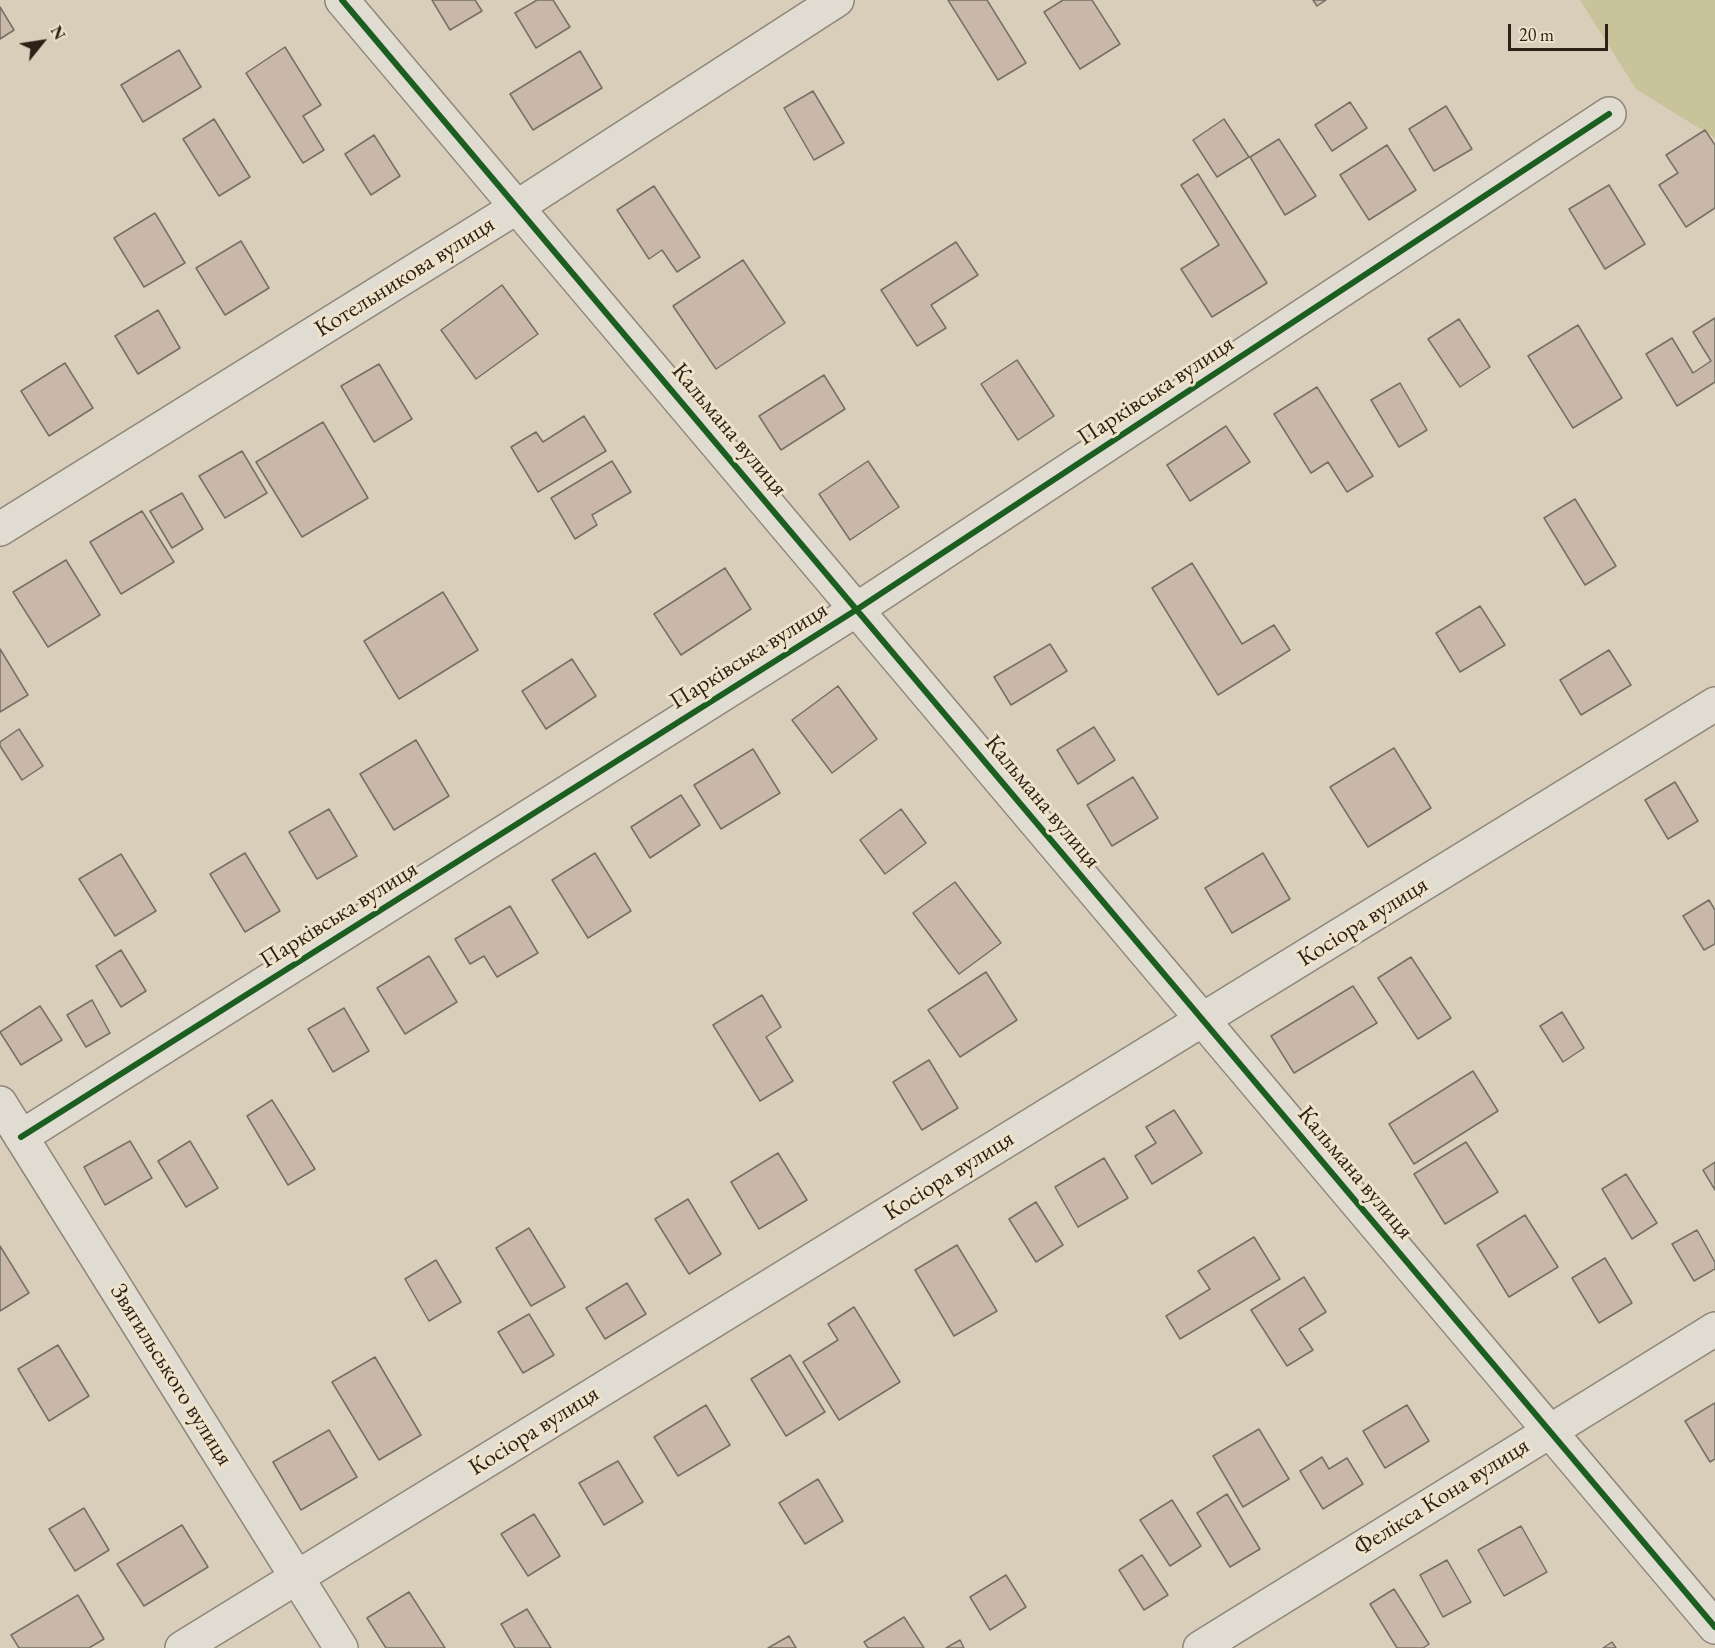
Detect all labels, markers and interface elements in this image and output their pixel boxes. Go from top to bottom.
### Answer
north arrow [12,12,72,72]
scale bar [1511,12,1612,50]
text: N [46,22,70,44]
text: 20 m [1519,23,1554,46]
street label: Котельникова вулиця [310,210,500,344]
street label: Парківська вулиця [1072,330,1240,452]
street label: Кальмана вулиця [665,357,793,503]
street label: Парківська вулиця [665,596,833,716]
street label: Кальмана вулиця [978,729,1106,875]
street label: Парківська вулиця [255,855,423,975]
street label: Косіора вулиця [1293,871,1433,973]
street label: Кальмана вулиця [1291,1100,1419,1246]
street label: Косіора вулиця [879,1125,1019,1227]
street label: Звягильського вулиця [103,1279,239,1471]
street label: Косіора вулиця [464,1380,604,1482]
street label: Фелікса Кона вулиця [1349,1432,1535,1562]

